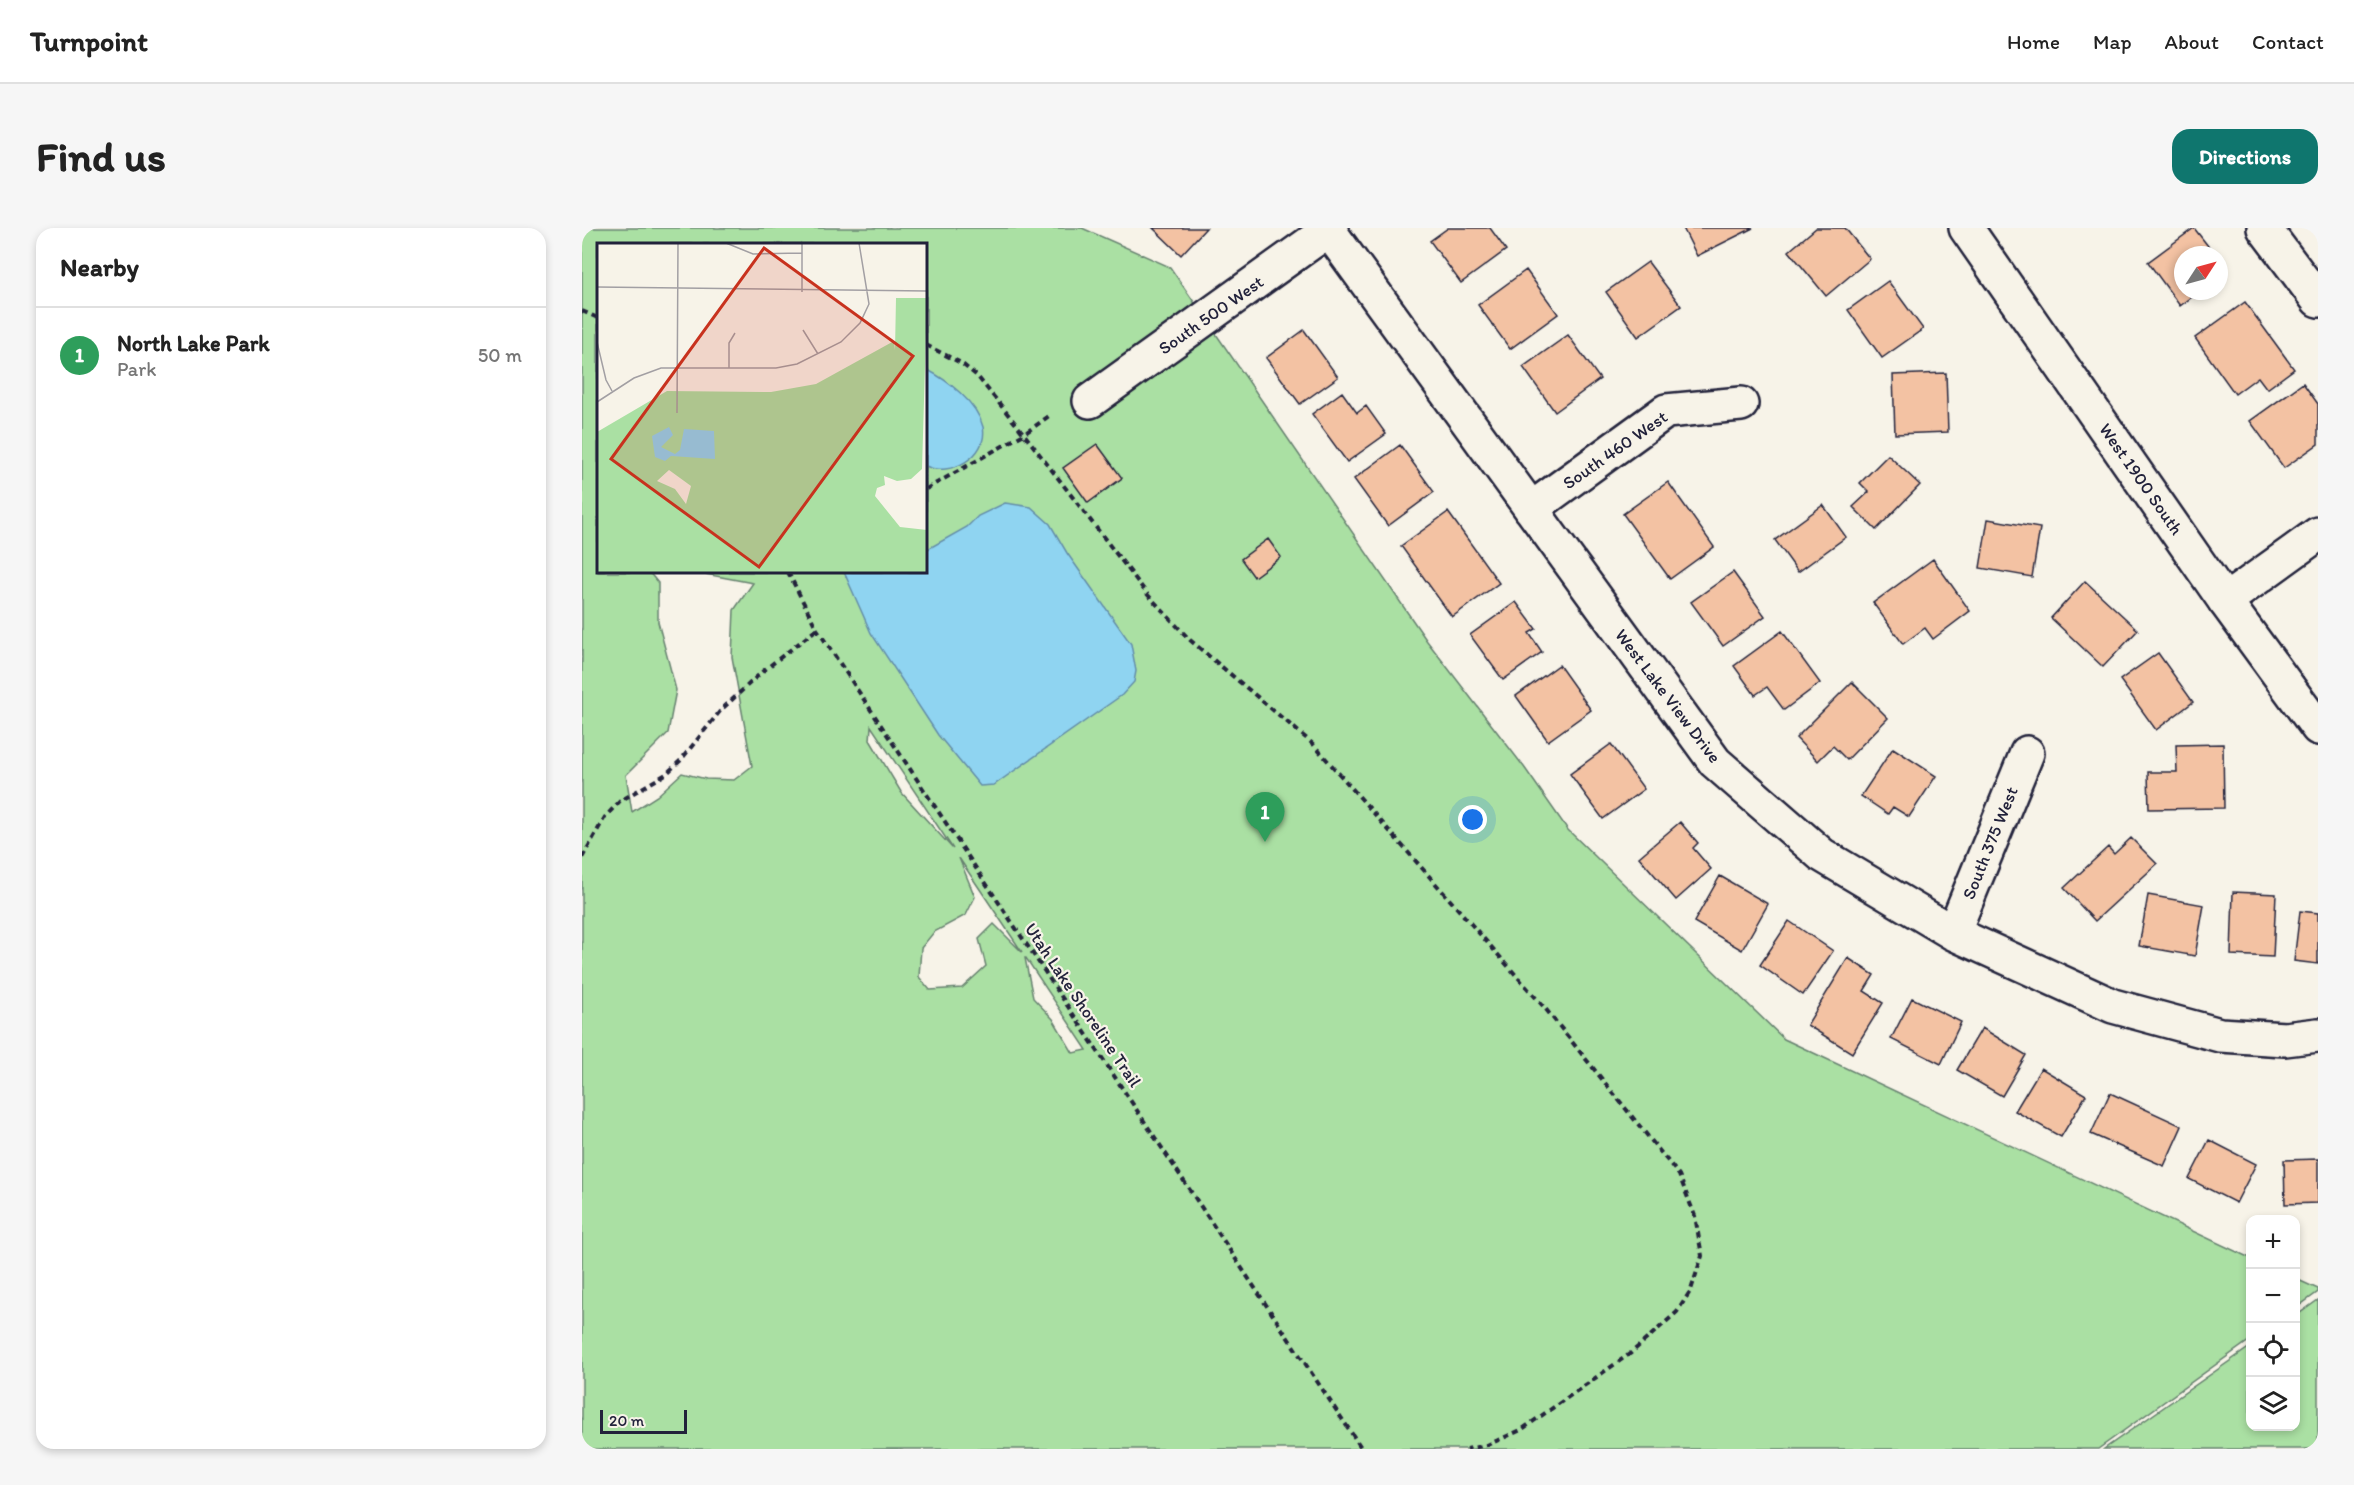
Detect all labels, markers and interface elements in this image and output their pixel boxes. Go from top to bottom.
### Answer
text: Turnpoint [30,24,148,58]
text: Home [2007,29,2060,54]
text: Map [2093,29,2132,54]
text: About [2165,29,2219,54]
text: Contact [2252,29,2324,54]
button: Directions [2172,129,2318,184]
text: Find us [36,131,166,182]
inset map [597,243,927,573]
north arrow [2174,246,2228,300]
text: Nearby [60,251,139,283]
street label: South 500 West [1154,271,1268,359]
text: North Lake Park [117,330,270,357]
text: 1 [75,343,84,367]
text: 50 m [478,343,522,367]
text: Park [117,357,156,381]
street label: South 460 West [1558,406,1672,494]
street label: West 1900 South [2094,419,2188,539]
street label: West Lake View Drive [1610,625,1726,767]
street label: South 375 West [1957,783,2023,903]
pin: 1 [1246,792,1284,842]
your location [1458,805,1487,834]
street label: Utah Lake Shoreline Trail [1020,919,1146,1091]
map controls [2246,1215,2300,1431]
button: + [2246,1215,2300,1269]
button: − [2246,1269,2300,1323]
button: locate [2246,1323,2300,1377]
button: layers [2246,1377,2300,1431]
scale bar [600,1407,687,1434]
text: 20 m [609,1411,644,1430]

